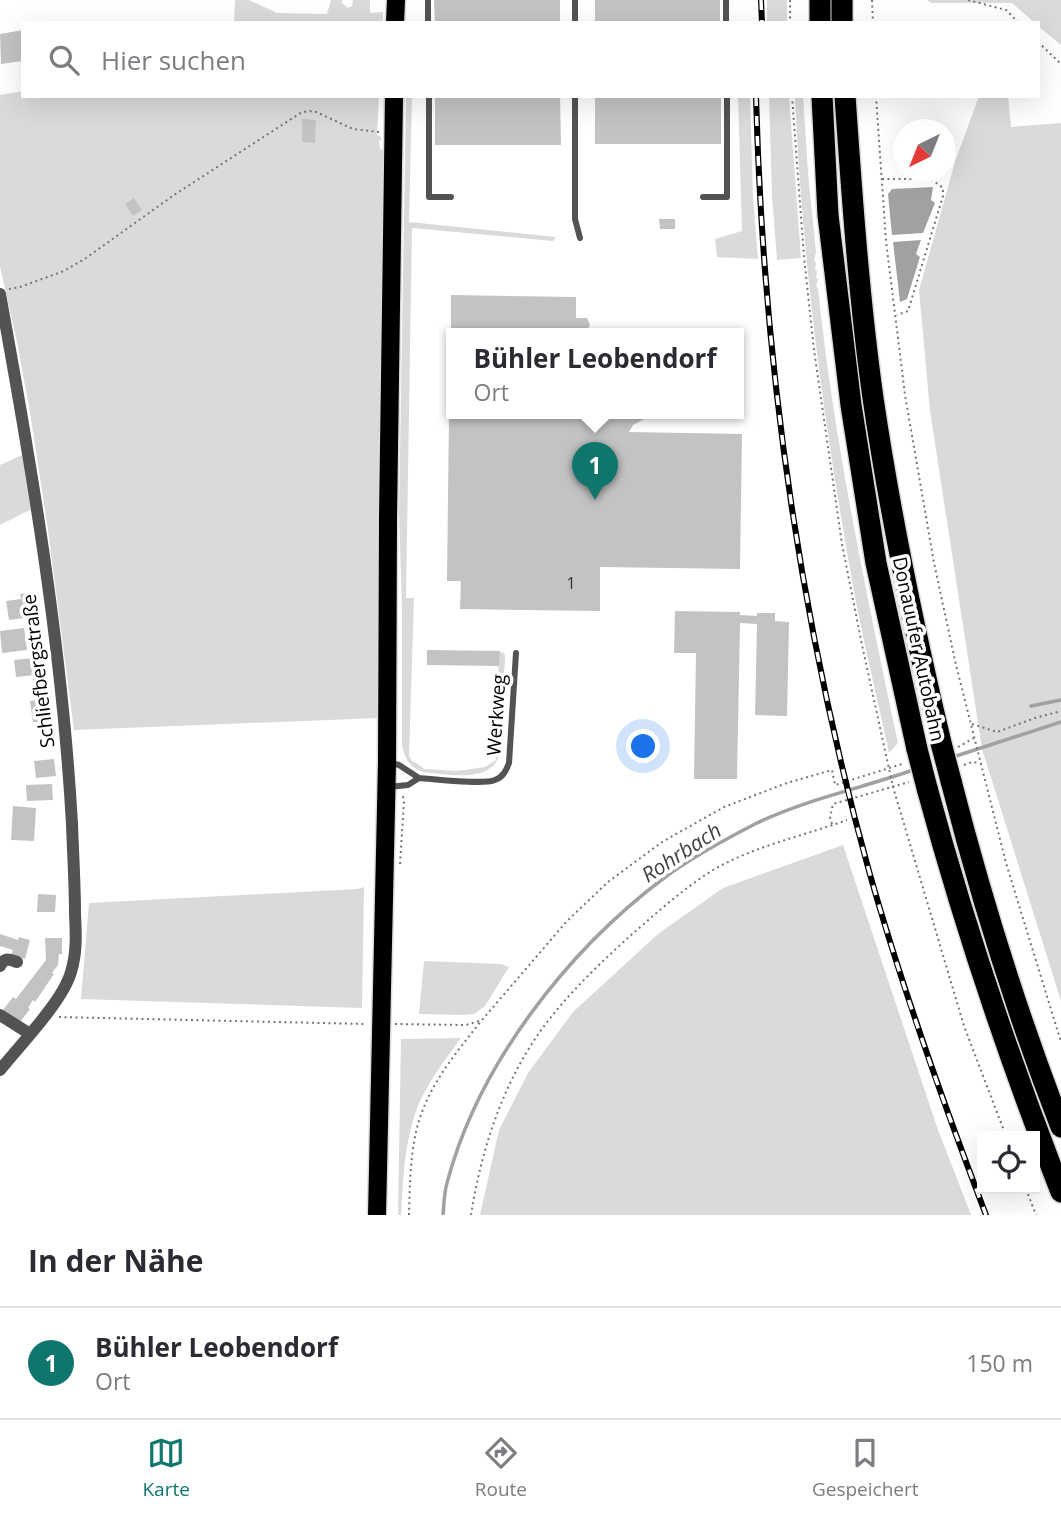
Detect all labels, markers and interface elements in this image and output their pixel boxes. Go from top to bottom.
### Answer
search box [21,21,1040,98]
icon: search [45,41,83,79]
text: Hier suchen [101,42,246,78]
north arrow [893,119,956,182]
popup [446,328,744,419]
text: Bühler Leobendorf [474,340,716,376]
text: Ort [474,376,509,408]
pin: 1 [572,442,618,500]
street label: Donauufer Autobahn [887,554,951,744]
house number: 1 [566,572,576,594]
street label: Schliefbergstraße [16,593,60,749]
street label: Werkweg [480,673,512,757]
your location [626,729,660,763]
water label: Rohrbach [636,816,726,888]
map controls [977,1131,1040,1194]
button: locate [977,1131,1040,1194]
text: In der Nähe [28,1240,204,1281]
text: Bühler Leobendorf [95,1329,338,1365]
text: 1 [44,1347,58,1379]
text: 150 m [966,1347,1033,1379]
text: Ort [95,1365,131,1397]
tab: Karte [142,1434,190,1502]
tab: Route [475,1434,527,1502]
tab: Gespeichert [812,1434,919,1502]

